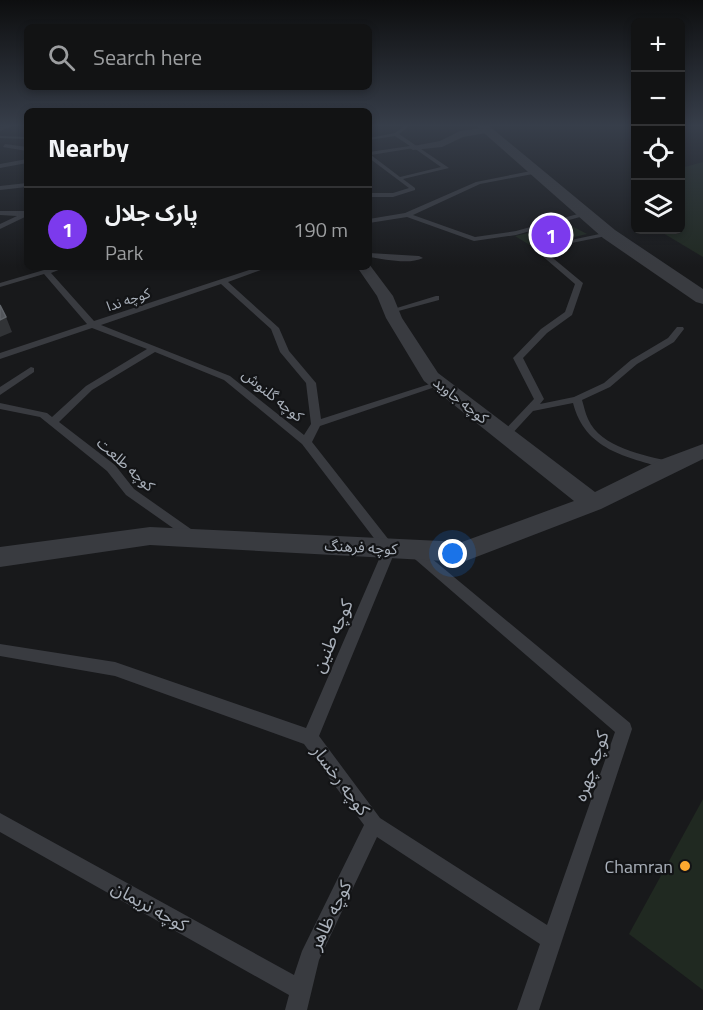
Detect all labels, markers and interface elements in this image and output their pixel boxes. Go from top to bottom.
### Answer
map controls [631,18,685,234]
button: + [631,18,685,72]
search box [24,24,372,90]
text: Search here [93,40,202,74]
icon: search [45,41,78,74]
button: − [631,72,685,126]
button: locate [631,126,685,180]
text: Nearby [48,128,129,167]
button: layers [631,180,685,234]
text: پارک جلال [105,196,198,230]
pin: 1 [532,212,570,258]
text: 1 [62,214,73,245]
text: 190 m [293,214,348,245]
text: Park [105,237,143,268]
street label: کوچه ندا [103,282,153,316]
street label: کوچه گلنوش [237,363,310,428]
street label: کوچه جاوید [428,371,494,430]
street label: کوچه طلعت [92,432,161,497]
street label: کوچه فرهنگ [324,534,399,560]
your location [438,539,467,568]
street label: کوچه طنین [304,595,360,677]
street label: کوچه چهره [566,727,616,805]
street label: کوچه رخسار [305,738,377,822]
place label: Chamran [605,853,673,880]
marker: Chamran [678,859,692,873]
street label: کوچه نریمان [107,874,194,938]
street label: کوچه ظاهر [301,875,359,955]

